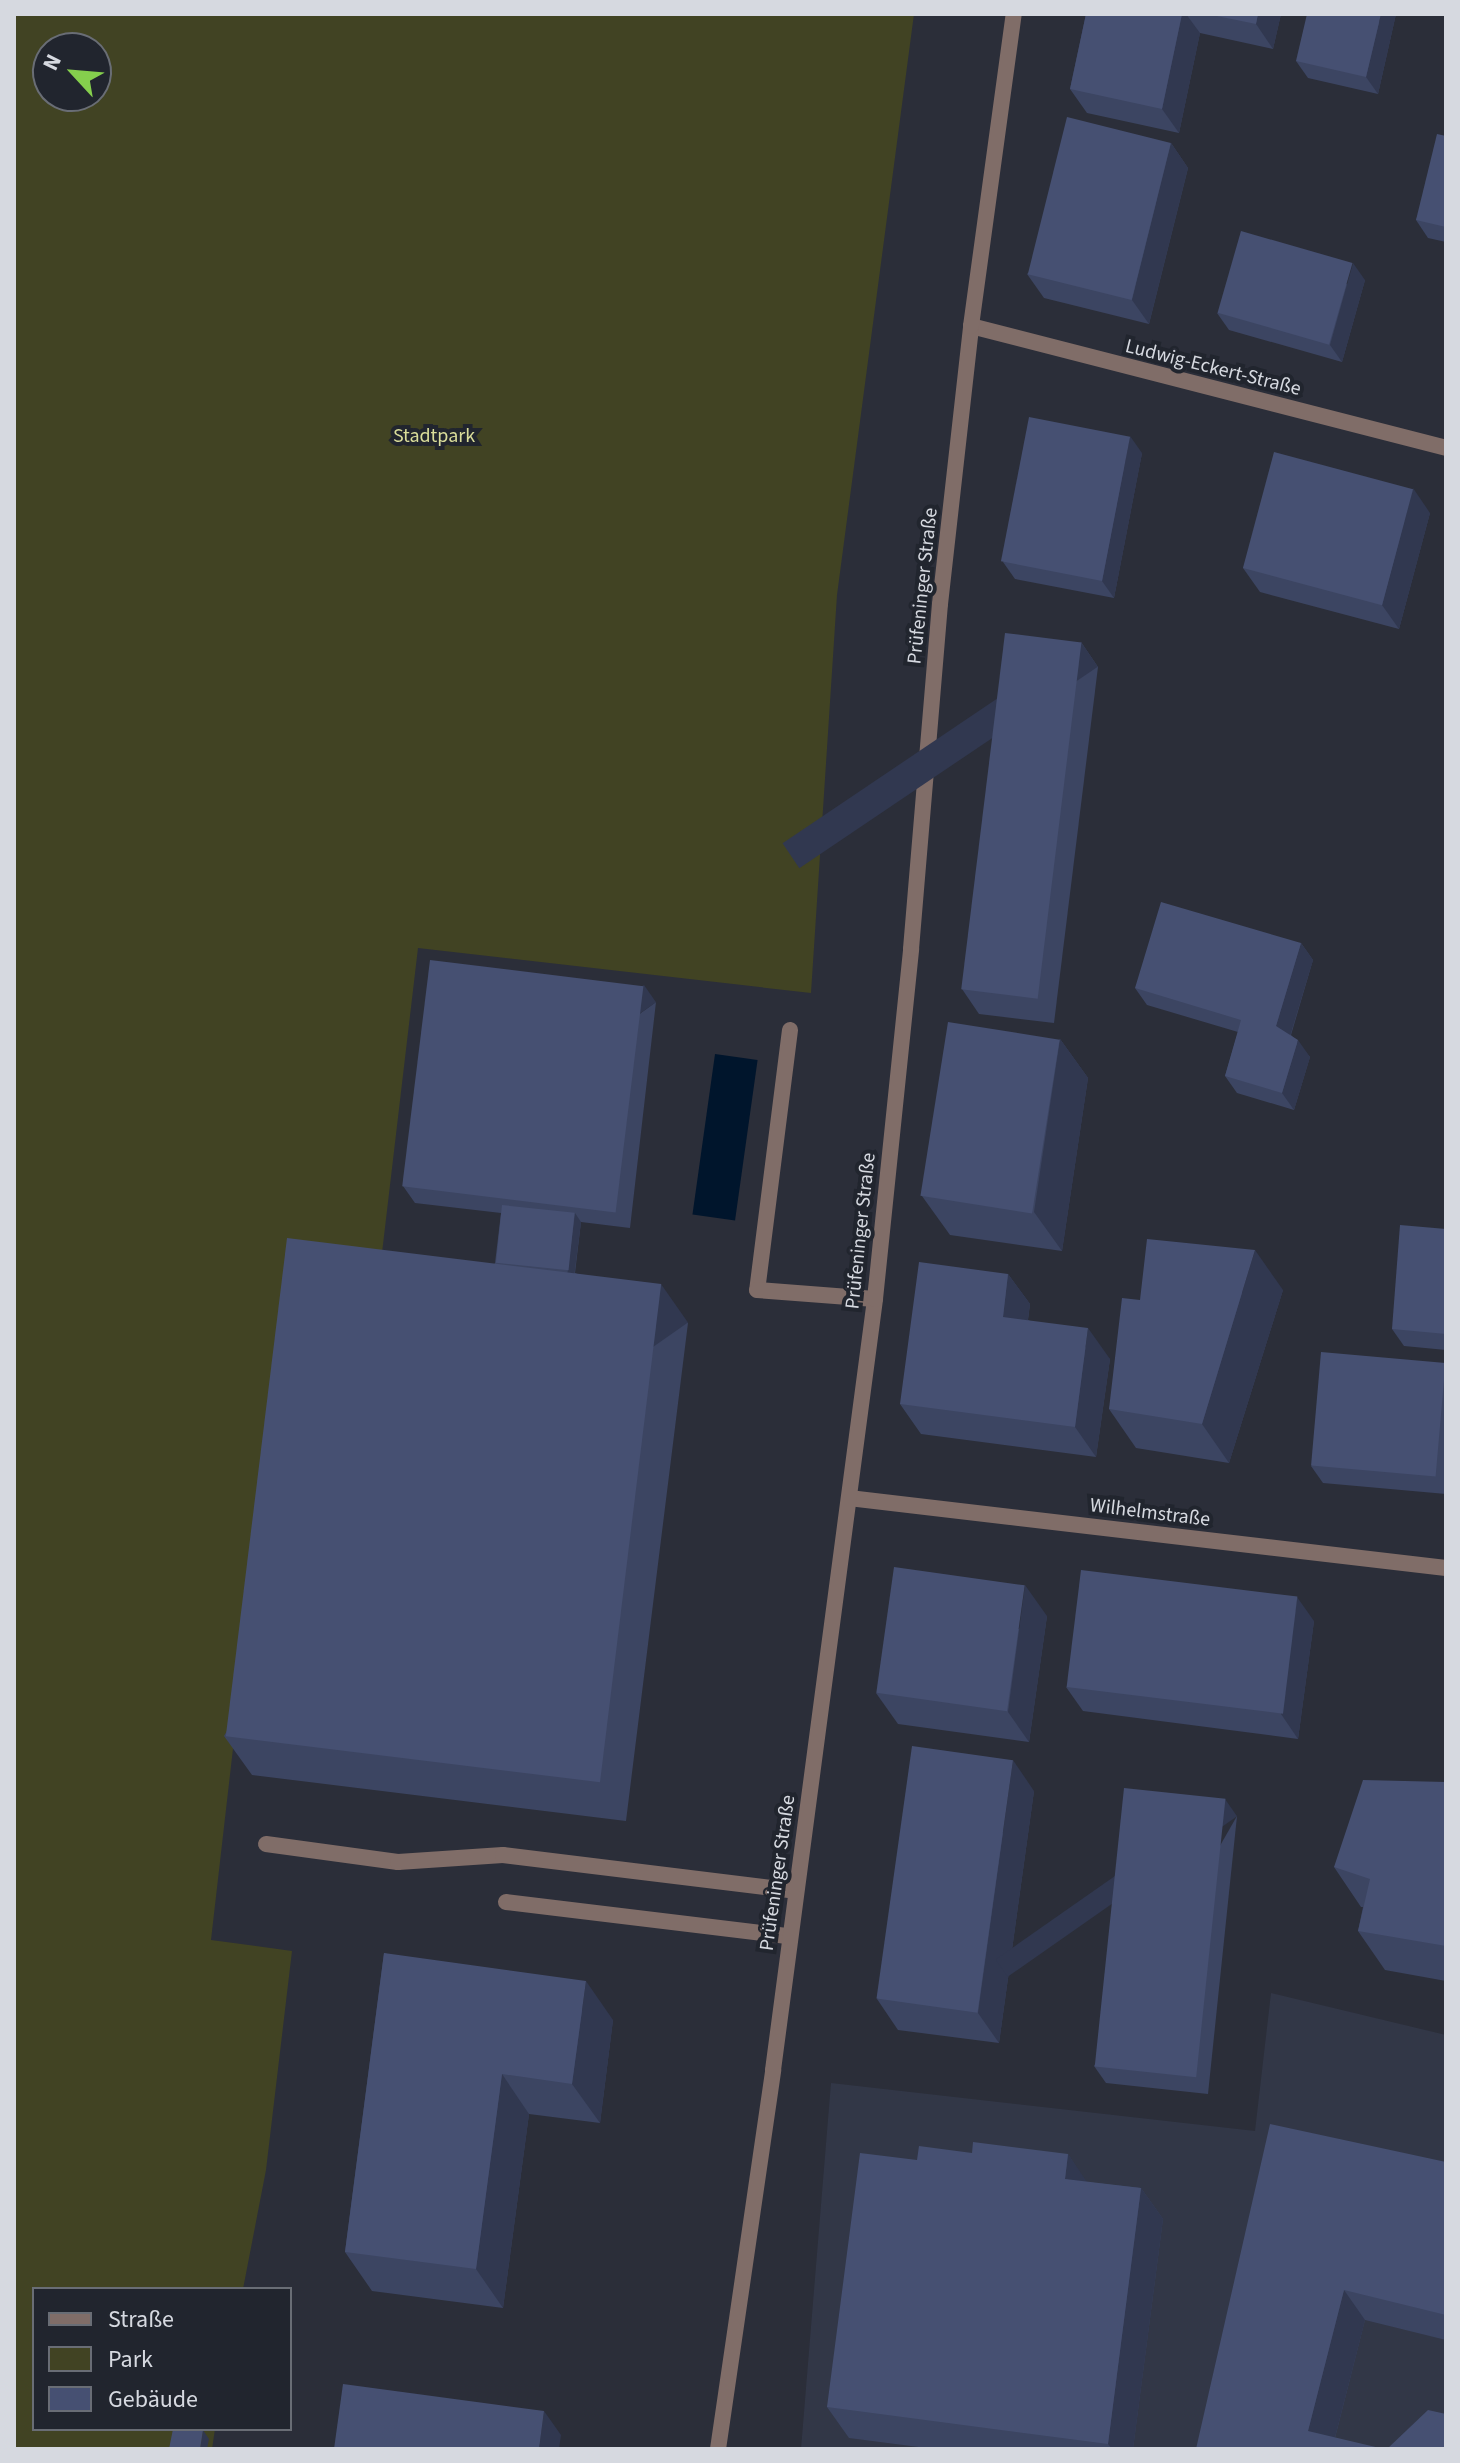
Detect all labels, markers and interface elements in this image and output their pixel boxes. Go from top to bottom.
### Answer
north arrow [32,32,112,112]
text: N [35,49,70,76]
street label: Ludwig-Eckert-Straße [1123,335,1303,401]
park label: Stadtpark [393,424,475,448]
street label: Prüfeninger Straße [903,507,943,665]
street label: Prüfeninger Straße [841,1152,881,1310]
street label: Wilhelmstraße [1089,1494,1211,1532]
street label: Prüfeninger Straße [755,1794,801,1952]
legend [32,2287,292,2431]
text: Straße [108,2302,174,2337]
text: Park [108,2342,153,2377]
text: Gebäude [108,2382,198,2417]

